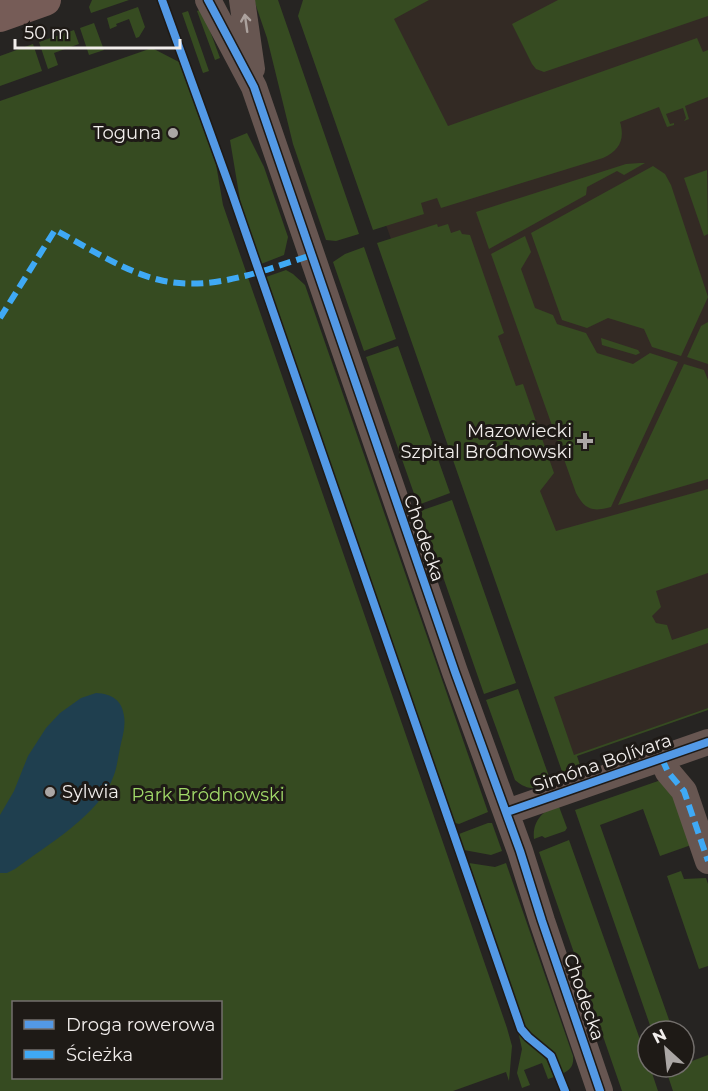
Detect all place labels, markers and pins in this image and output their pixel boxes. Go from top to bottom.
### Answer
place label: Toguna [93,122,161,144]
marker: Toguna [166,126,180,140]
place label: Mazowiecki Szpital Bródnowski [400,420,572,463]
marker: Mazowiecki Szpital Bródnowski [576,432,594,450]
place label: Sylwia [62,781,119,803]
marker: Sylwia [43,785,57,799]

